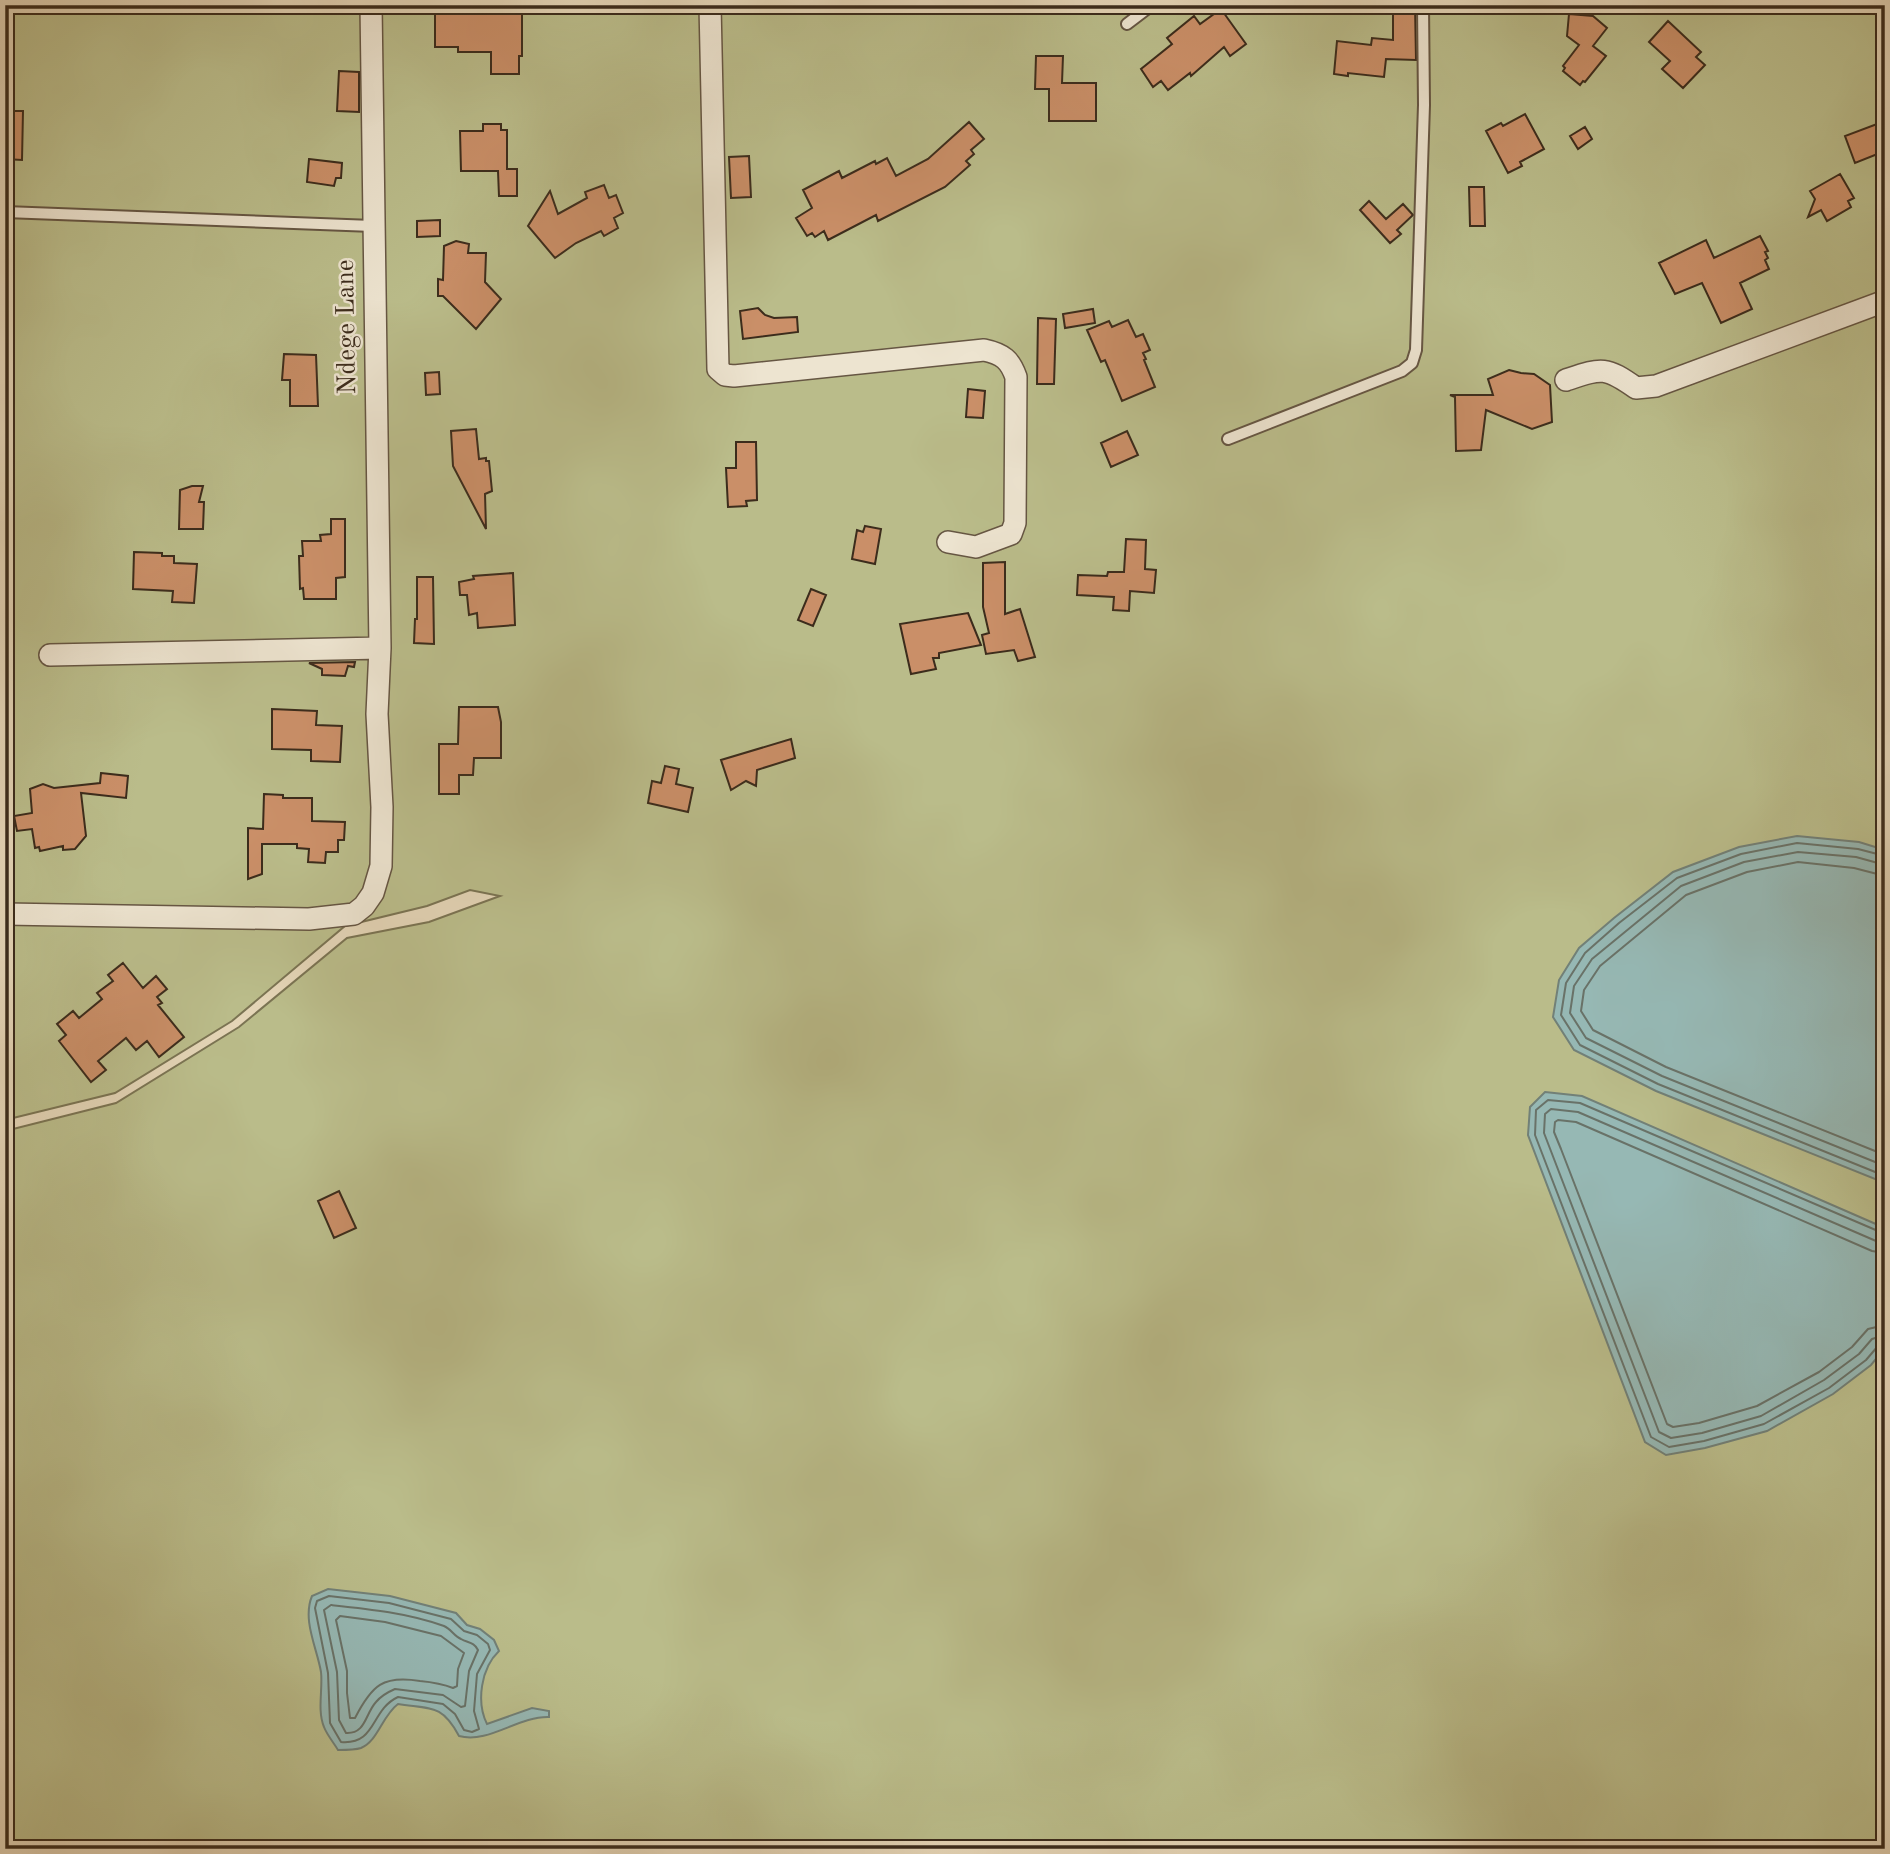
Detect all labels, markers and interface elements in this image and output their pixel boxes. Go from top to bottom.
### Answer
street label: Ndege Lane [333,259,361,395]

